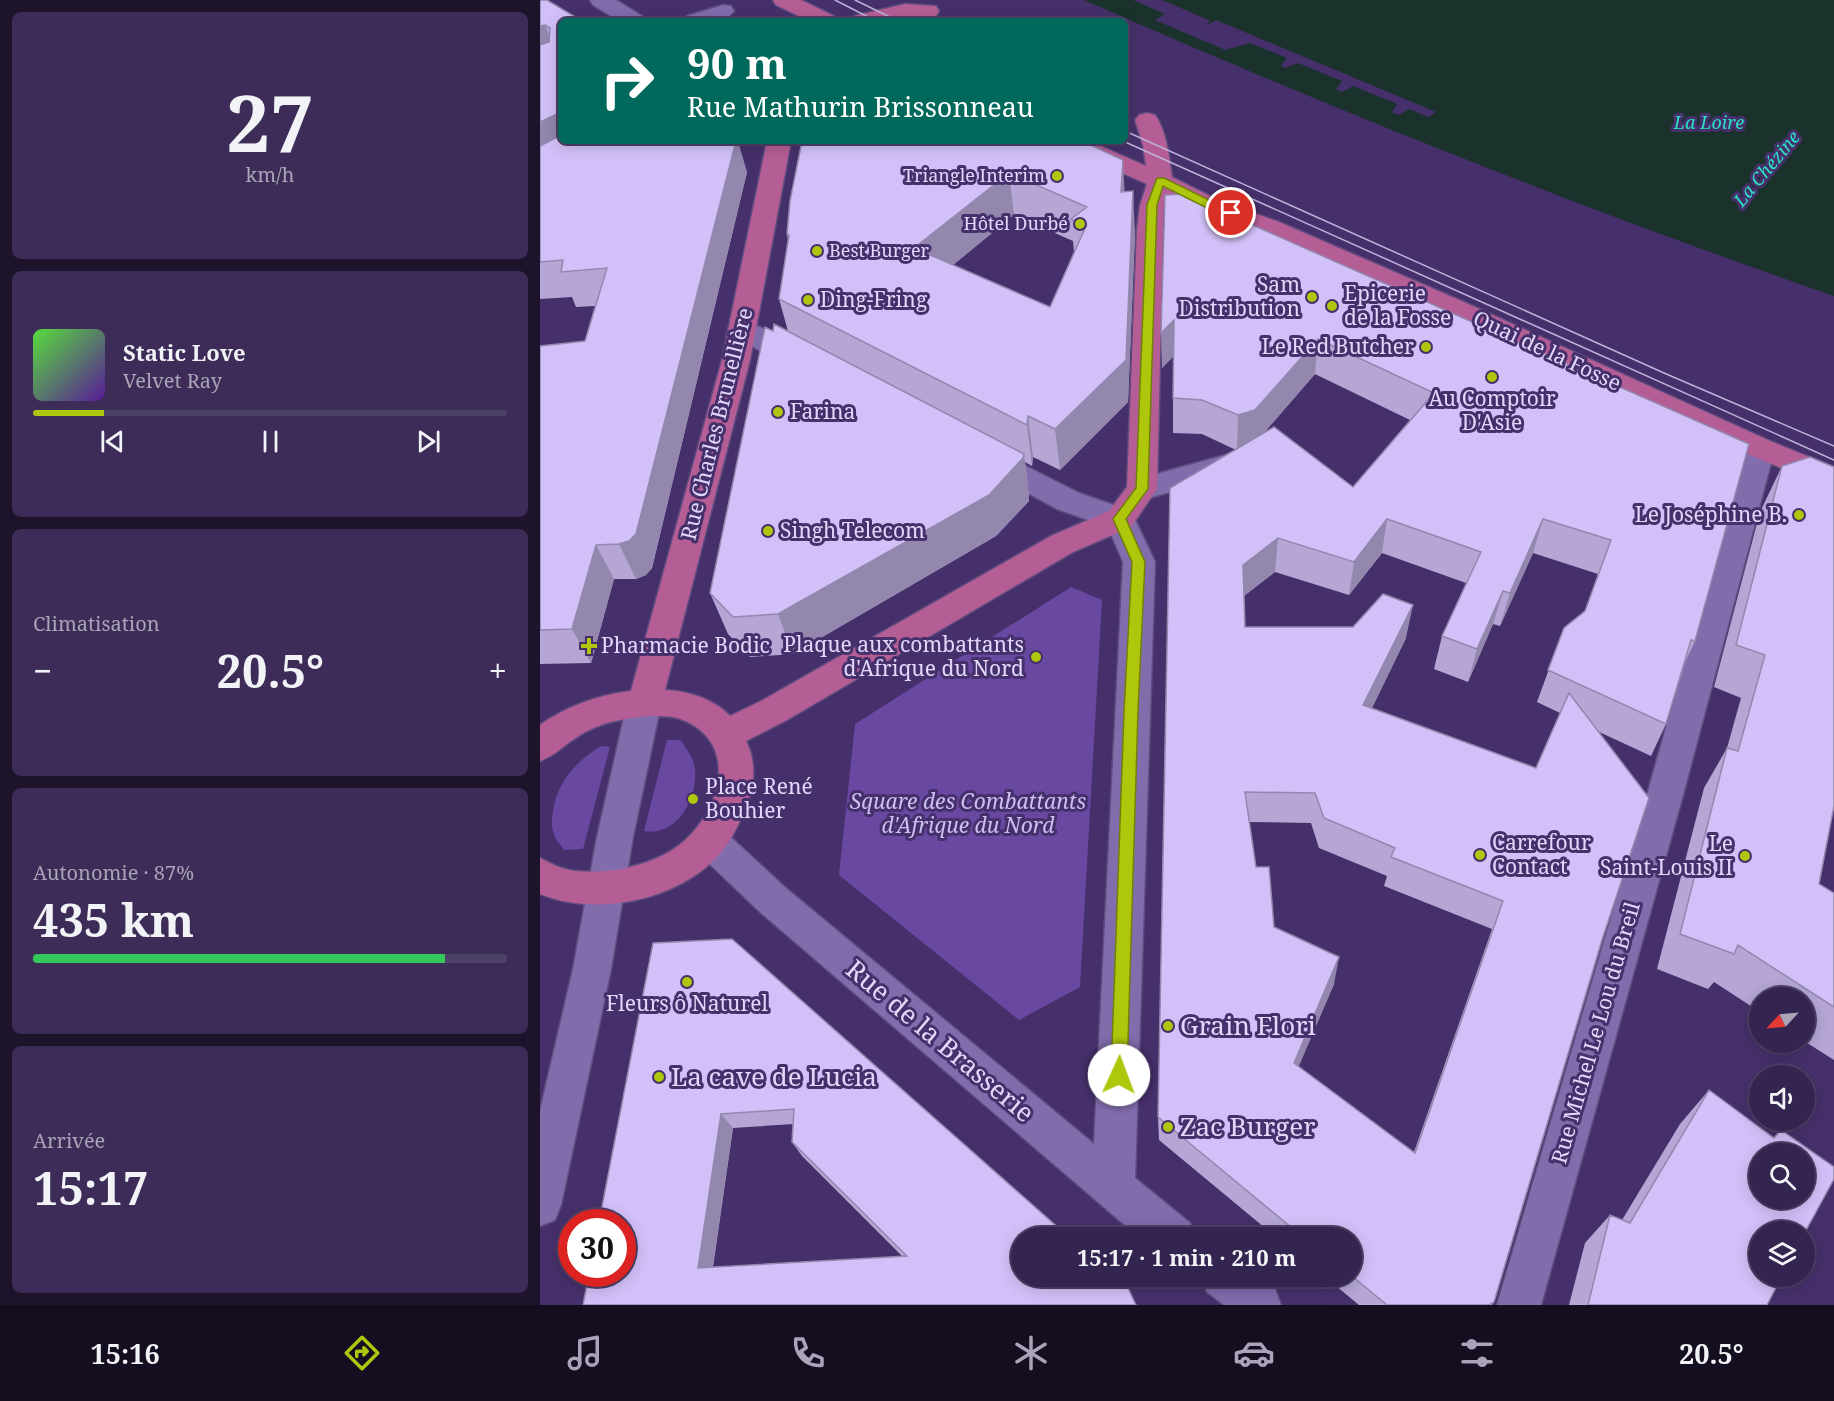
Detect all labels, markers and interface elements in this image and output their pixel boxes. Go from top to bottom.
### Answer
text: 90 m [687,34,787,91]
icon: right [588,42,666,120]
text: 27 [226,69,314,175]
text: Rue Mathurin Brissonneau [687,88,1034,125]
water label: La Loire [1673,110,1744,134]
water label: La Chézine [1727,125,1805,212]
text: km/h [245,161,295,188]
place label: Triangle Interim [903,163,1045,187]
marker: Triangle Interim [1050,169,1064,183]
pin [1205,187,1256,238]
icon: arrive [1214,196,1247,229]
place label: Hôtel Durbé [963,211,1068,235]
marker: Hôtel Durbé [1073,217,1087,231]
place label: Best Burger [829,238,930,262]
marker: Best Burger [810,244,824,258]
place label: Sam Distribution [1179,270,1300,322]
place label: Epicerie de la Fosse [1344,279,1451,331]
place label: Ding-Fring [820,285,928,313]
marker: Sam Distribution [1305,290,1319,304]
marker: Ding-Fring [801,293,815,307]
marker: Epicerie de la Fosse [1325,299,1339,313]
street label: Quai de la Fosse [1469,304,1626,397]
street label: Rue Charles Brunellière [674,305,758,543]
place label: Le Red Butcher [1262,332,1414,360]
text: Static Love [123,337,246,367]
marker: Le Red Butcher [1419,340,1433,354]
text: Velvet Ray [123,367,222,394]
marker: Au Comptoir D'Asie [1485,370,1499,384]
place label: Au Comptoir D'Asie [1428,384,1556,436]
place label: Farina [790,397,855,425]
marker: Farina [771,405,785,419]
icon: previous [96,425,129,458]
icon: pause [254,425,287,458]
icon: next [412,425,445,458]
place label: Le Joséphine B. [1635,500,1787,528]
marker: Le Joséphine B. [1792,508,1806,522]
place label: Singh Telecom [780,516,925,544]
marker: Singh Telecom [761,524,775,538]
text: Climatisation [33,610,160,637]
place label: Plaque aux combattants d'Afrique du Nord [783,630,1024,682]
place label: Pharmacie Bodic [601,631,770,659]
marker: Pharmacie Bodic [582,639,596,653]
text: 20.5° [217,640,324,701]
text: − [33,648,52,693]
text: + [489,648,507,693]
marker: Plaque aux combattants d'Afrique du Nord [1029,650,1043,664]
place label: Place René Bouhier [705,772,813,824]
park label: Square des Combattants d'Afrique du Nord [850,787,1087,839]
marker: Place René Bouhier [686,792,700,806]
place label: Carrefour Contact [1492,828,1591,880]
place label: Le Saint-Louis II [1600,829,1733,881]
marker: Carrefour Contact [1473,848,1487,862]
marker: Le Saint-Louis II [1738,849,1752,863]
text: Autonomie · 87% [33,859,194,886]
text: 435 km [33,889,194,950]
street label: Rue Michel Le Lou du Breil [1544,898,1646,1167]
street label: Rue de la Brasserie [839,951,1042,1130]
marker: Fleurs ô Naturel [680,975,694,989]
north arrow [1749,987,1815,1053]
map controls [1749,987,1815,1287]
place label: Fleurs ô Naturel [606,989,769,1017]
place label: Grain Flori [1180,1007,1316,1043]
marker: Grain Flori [1161,1019,1175,1033]
position arrow [1087,1043,1151,1107]
place label: La cave de Lucia [671,1058,877,1094]
button: sound [1749,1065,1815,1131]
marker: La cave de Lucia [652,1070,666,1084]
place label: Zac Burger [1180,1108,1316,1144]
marker: Zac Burger [1161,1120,1175,1134]
text: Arrivée [33,1127,105,1154]
button: search [1749,1143,1815,1209]
text: 15:17 [33,1157,148,1218]
speed limit sign: 30 [558,1209,636,1287]
button: layers [1749,1221,1815,1287]
text: 15:17 · 1 min · 210 m [1077,1242,1296,1272]
icon: directions [341,1332,383,1374]
icon: music [564,1332,606,1374]
icon: phone [787,1332,829,1374]
icon: climate [1010,1332,1052,1374]
icon: car [1233,1332,1275,1374]
icon: filters [1456,1332,1498,1374]
text: 15:16 [91,1335,160,1372]
text: 20.5° [1679,1335,1743,1372]

